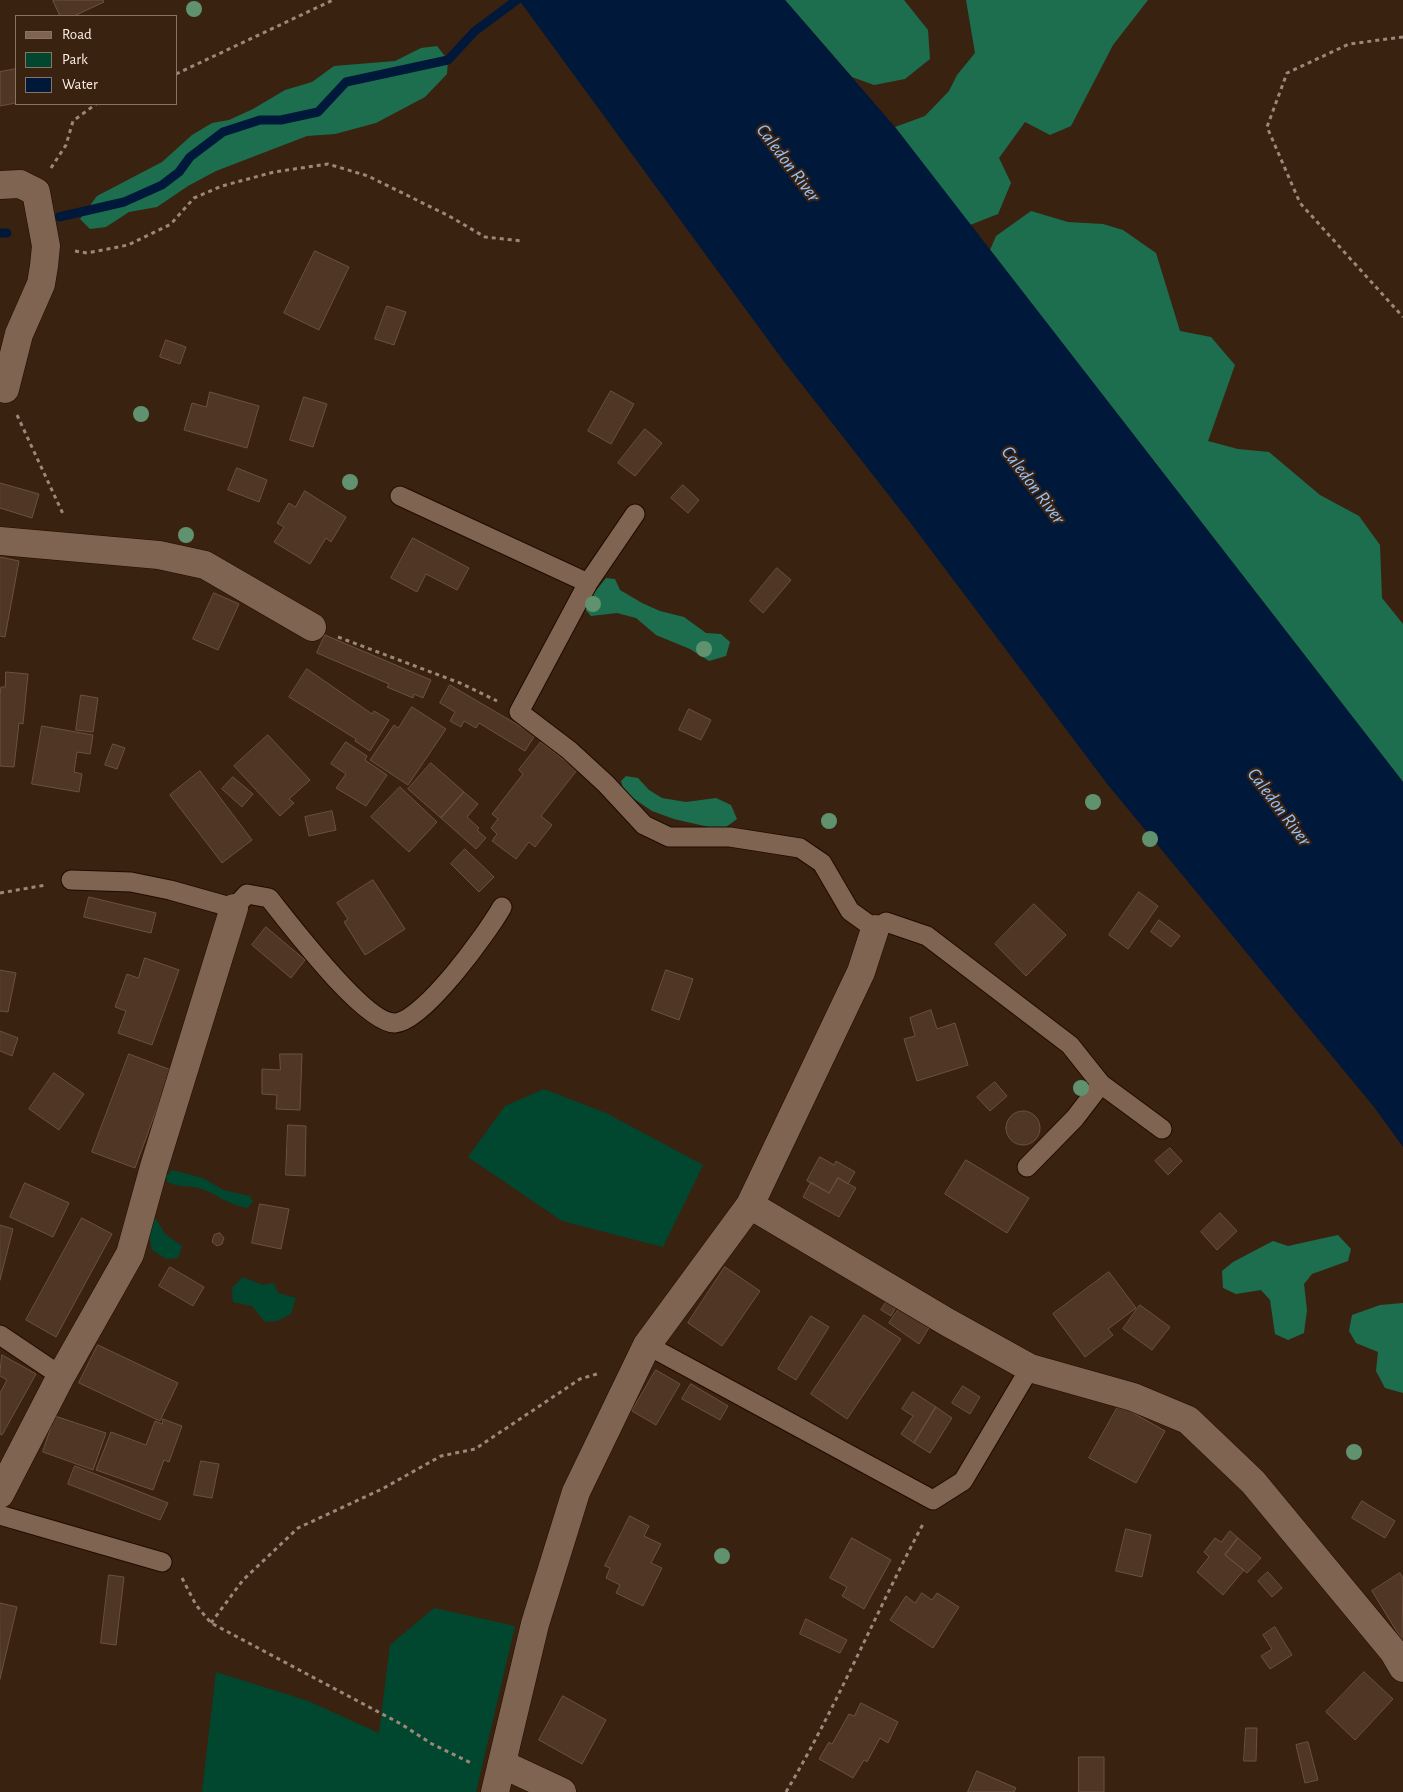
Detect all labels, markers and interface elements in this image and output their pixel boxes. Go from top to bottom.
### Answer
legend [15,15,178,105]
text: Road [62,27,92,42]
text: Park [62,52,88,67]
text: Water [62,77,98,92]
water label: Caledon River [751,119,825,207]
water label: Caledon River [996,441,1070,529]
water label: Caledon River [1242,763,1316,851]

